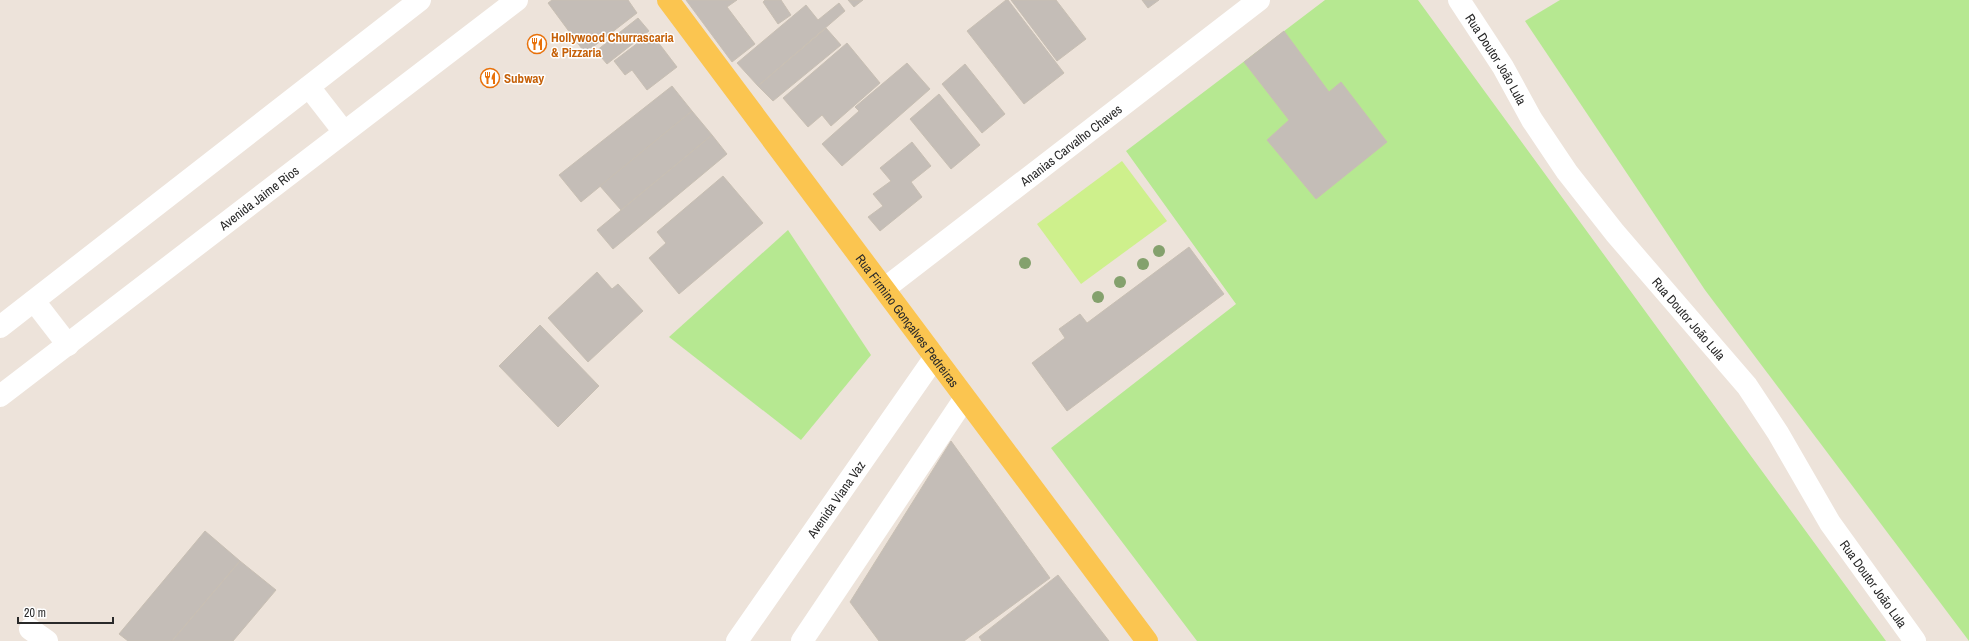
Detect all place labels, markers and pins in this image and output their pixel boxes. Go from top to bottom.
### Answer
place label: Hollywood Churrascaria & Pizzaria [551,29,674,61]
restaurant icon: Hollywood Churrascaria & Pizzaria [526,33,548,55]
restaurant icon: Subway [479,67,501,89]
place label: Subway [504,70,544,87]

